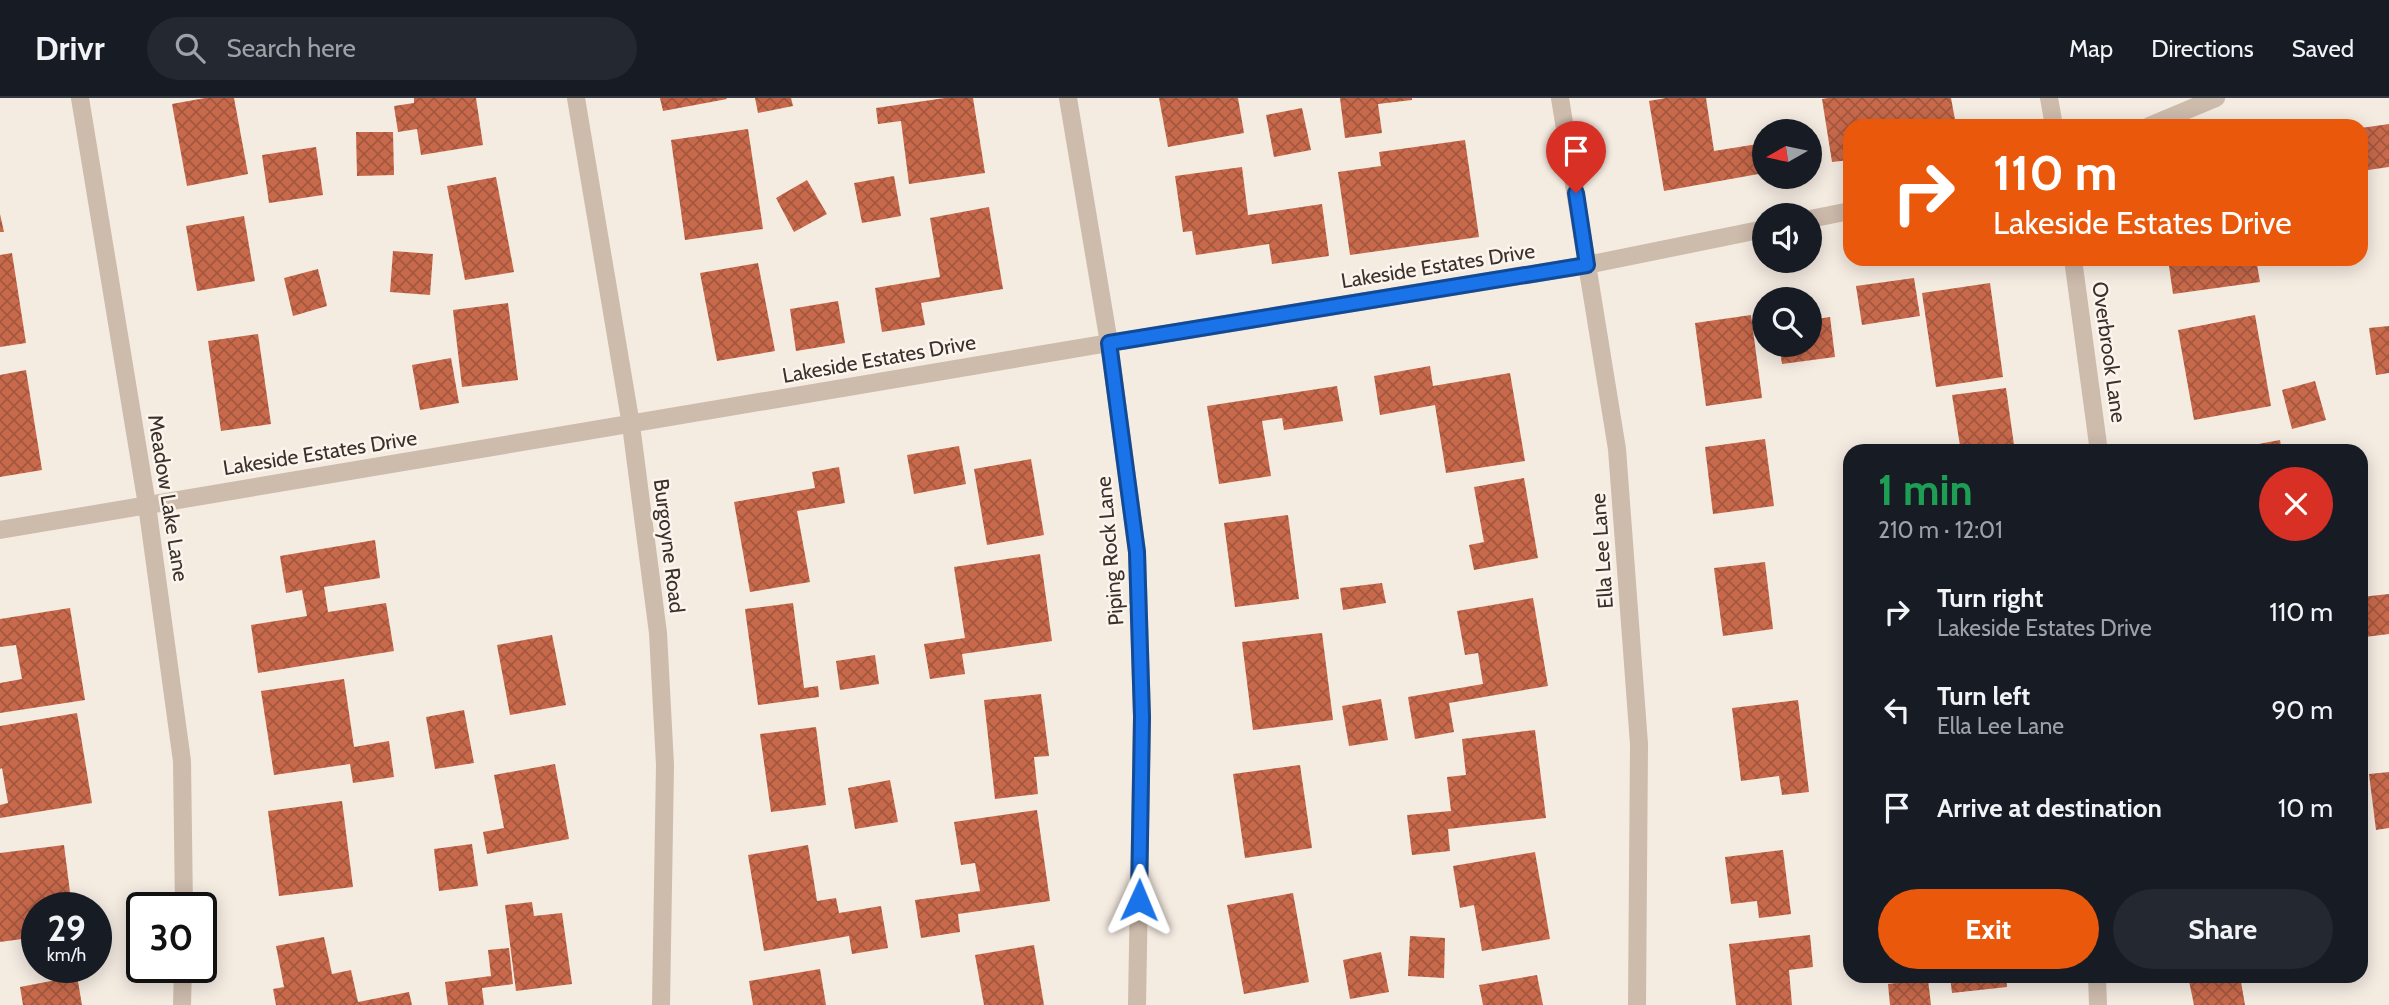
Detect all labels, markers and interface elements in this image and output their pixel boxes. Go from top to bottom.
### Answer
search box [147,17,637,80]
text: Drivr [35,28,105,68]
icon: search [171,29,209,67]
text: Search here [227,32,356,64]
text: Map [2069,34,2113,63]
text: Directions [2151,34,2254,63]
text: Saved [2292,34,2354,63]
north arrow [1752,119,1822,189]
map controls [1752,119,1822,357]
pin [1546,121,1606,193]
icon: arrive [1557,132,1595,170]
text: 110 m [1993,143,2117,202]
icon: right [1878,147,1969,238]
button: sound [1752,203,1822,273]
text: Lakeside Estates Drive [1993,203,2292,242]
street label: Lakeside Estates Drive [1339,238,1537,293]
street label: Overbrook Lane [2087,280,2132,424]
button: search [1752,287,1822,357]
street label: Lakeside Estates Drive [780,329,978,388]
street label: Meadow Lake Lane [143,413,194,583]
street label: Lakeside Estates Drive [221,425,419,480]
text: 1 min [1878,464,1973,516]
button: close [2259,467,2333,541]
street label: Piping Rock Lane [1090,475,1128,627]
street label: Burgoyne Road [649,477,690,615]
street label: Ella Lee Lane [1585,492,1618,610]
text: 210 m · 12:01 [1878,516,2003,544]
text: Turn right [1937,582,2043,614]
icon: right [1878,593,1916,631]
text: 110 m [2269,596,2333,628]
text: Lakeside Estates Drive [1937,614,2152,642]
text: Turn left [1937,680,2030,712]
icon: left [1878,691,1916,729]
text: 90 m [2271,694,2333,726]
text: Ella Lee Lane [1937,712,2064,740]
icon: arrive [1878,789,1916,827]
text: Arrive at destination [1937,792,2162,824]
text: 10 m [2278,792,2333,824]
position arrow [1102,863,1176,937]
button: Exit [1878,889,2099,969]
button: Share [2113,889,2333,969]
speed limit sign: 30 [126,892,217,983]
text: 29 [47,907,86,950]
text: km/h [47,944,86,966]

